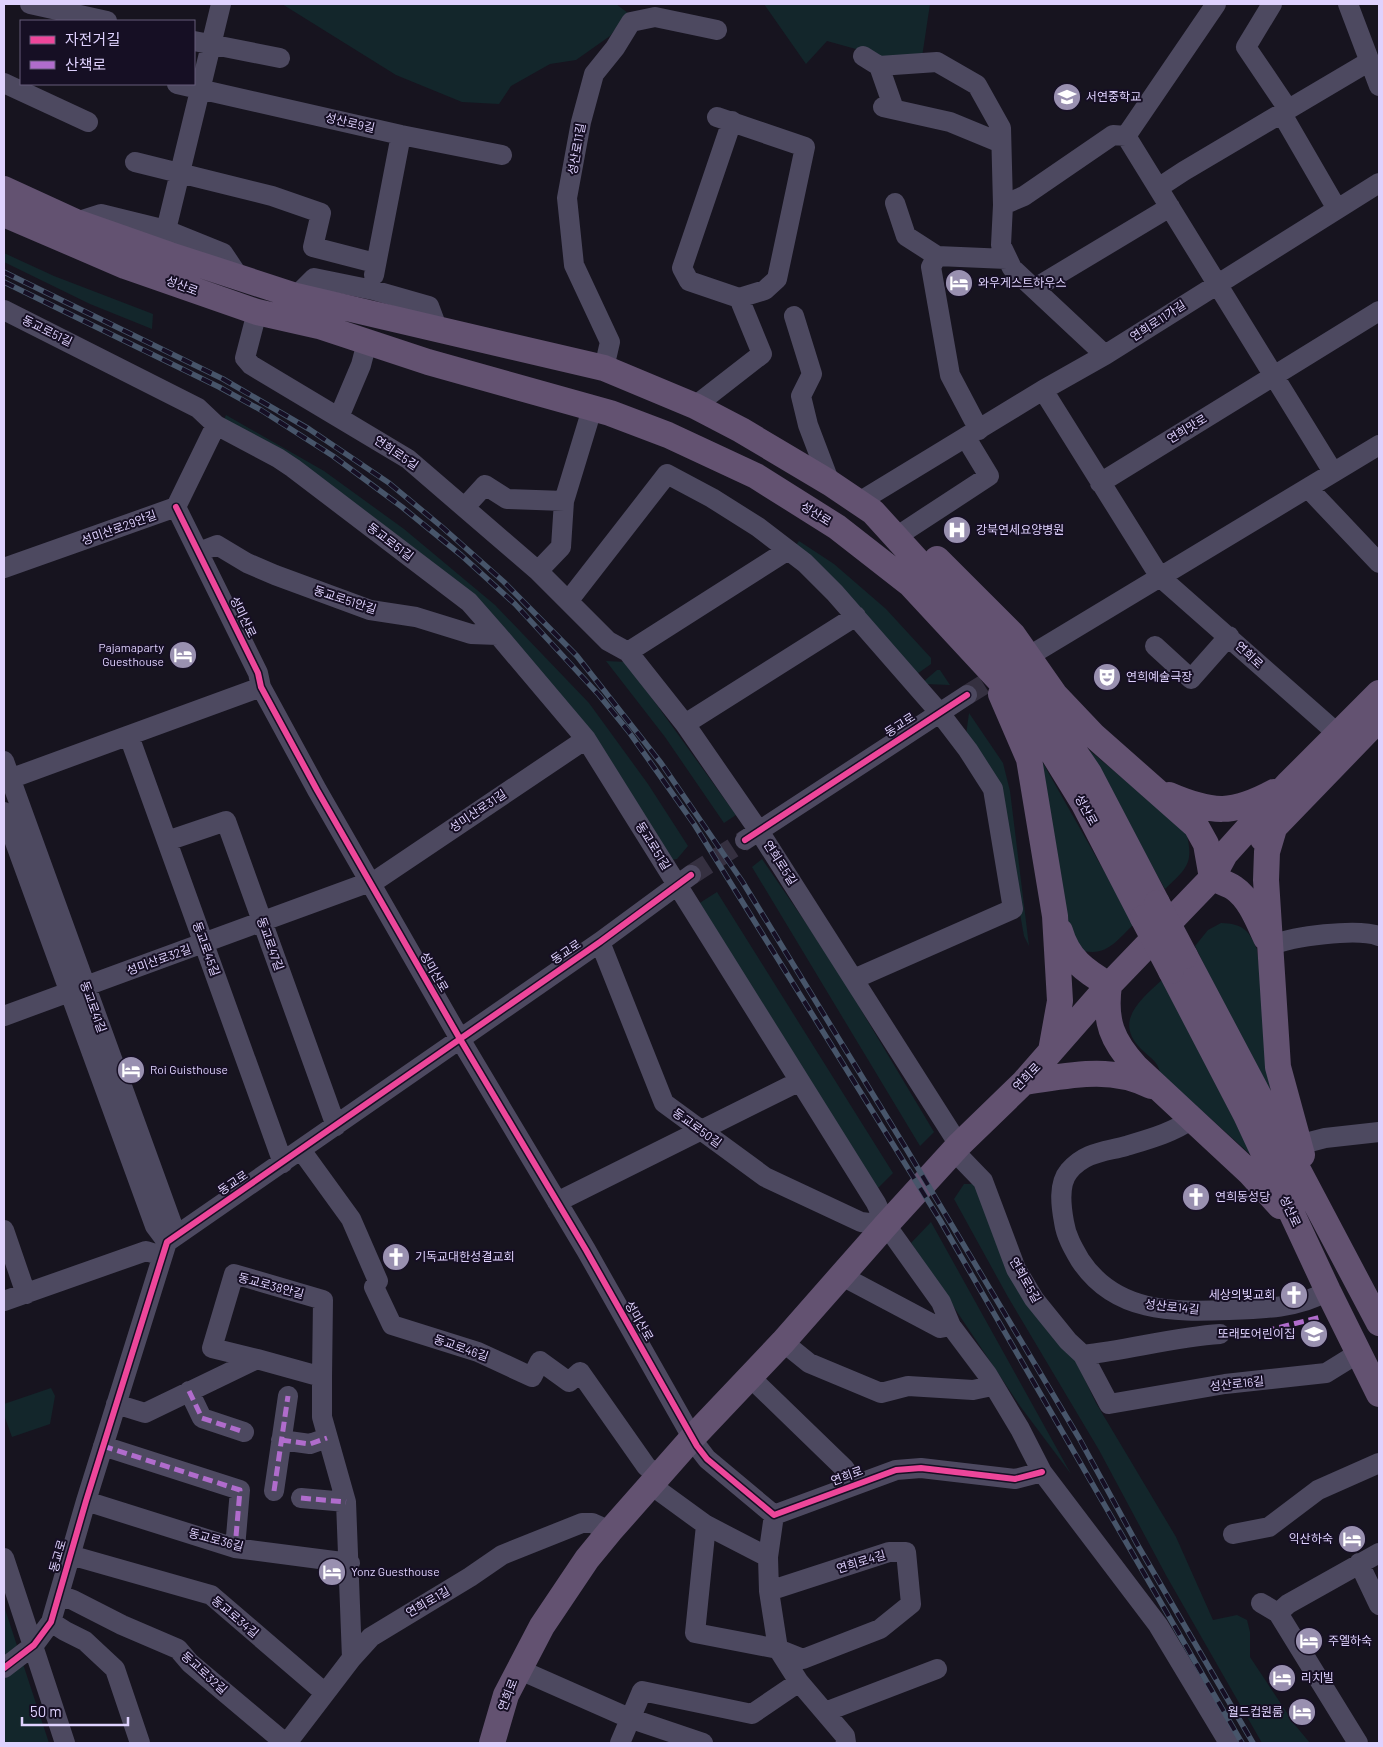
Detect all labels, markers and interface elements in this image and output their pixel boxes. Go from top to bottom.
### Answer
legend [20,20,195,85]
text: 자전거길 [65,30,120,48]
text: 산책로 [65,55,106,73]
school or university icon: 서연중학교 [1052,82,1082,112]
place label: 서연중학교 [1086,89,1141,103]
street label: 성산로9길 [324,110,376,135]
street label: 성산로11길 [565,122,587,176]
hotel icon: 와우게스트하우스 [944,268,974,298]
street label: 성산로 [164,273,200,297]
place label: 와우게스트하우스 [978,275,1066,289]
street label: 연희로11가길 [1127,297,1188,343]
street label: 동교로51길 [20,312,75,348]
street label: 연희맛로 [1164,411,1209,446]
street label: 연희로5길 [372,432,421,472]
street label: 성산로 [799,498,834,528]
street label: 성미산로29안길 [79,507,158,547]
hospital icon: 강북연세요양병원 [942,515,972,545]
street label: 동교로51길 [365,519,416,563]
place label: 강북연세요양병원 [976,522,1064,536]
street label: 동교로51안길 [312,582,378,616]
street label: 성미산로 [228,594,260,639]
street label: 연희로 [1233,638,1267,671]
place label: Pajamaparty Guesthouse [98,640,164,668]
hotel icon: Pajamaparty Guesthouse [168,640,198,670]
theatre icon: 연희예술극장 [1092,662,1122,692]
place label: 연희예술극장 [1126,669,1192,683]
street label: 동교로 [882,709,917,739]
street label: 성미산로31길 [446,786,509,834]
street label: 성산로 [1073,792,1101,827]
street label: 동교로51길 [634,819,674,872]
street label: 연희로5길 [761,838,800,887]
street label: 동교로47길 [255,915,287,972]
street label: 동교로45길 [191,920,223,978]
street label: 동교로 [548,936,583,966]
street label: 성미산로32길 [124,941,193,977]
street label: 성미산로 [418,949,452,994]
street label: 동교로41길 [78,979,110,1034]
hotel icon: Roi Guisthouse [116,1055,146,1085]
street label: 연희로 [1010,1060,1043,1093]
place label: Roi Guisthouse [150,1062,228,1076]
street label: 동교로50길 [670,1105,725,1150]
street label: 동교로 [215,1167,250,1197]
church icon: 연희동성당 [1181,1182,1211,1212]
place label: 연희동성당 [1215,1189,1270,1203]
street label: 성산로 [1278,1193,1304,1229]
church icon: 기독교대한성결교회 [381,1242,411,1272]
place label: 기독교대한성결교회 [415,1249,514,1263]
street label: 연희로5길 [1007,1254,1045,1305]
street label: 동교로38안길 [237,1270,306,1301]
church icon: 세상의빛교회 [1279,1280,1309,1310]
place label: 세상의빛교회 [1209,1287,1275,1301]
street label: 성산로14길 [1144,1296,1200,1316]
street label: 성미산로 [623,1298,657,1343]
school or university icon: 또래또어린이집 [1299,1319,1329,1349]
place label: 또래또어린이집 [1218,1326,1295,1340]
street label: 동교로46길 [432,1331,491,1363]
street label: 성산로16길 [1209,1373,1265,1393]
street label: 연희로 [829,1463,865,1487]
hotel icon: 익산하숙 [1337,1524,1367,1554]
street label: 동교로36길 [187,1525,245,1553]
place label: 익산하숙 [1289,1531,1333,1545]
street label: 동교로 [46,1538,68,1574]
street label: 연희로4길 [834,1547,887,1575]
hotel icon: Yonz Guesthouse [317,1557,347,1587]
place label: Yonz Guesthouse [351,1564,440,1578]
street label: 연희로1길 [403,1583,452,1619]
street label: 동교로34길 [209,1593,262,1640]
hotel icon: 주엘하숙 [1294,1626,1324,1656]
place label: 주엘하숙 [1328,1633,1372,1647]
street label: 동교로32길 [179,1648,230,1696]
hotel icon: 리치빌 [1267,1663,1297,1693]
place label: 리치빌 [1301,1670,1334,1684]
street label: 연희로 [495,1677,520,1713]
scale bar [22,1694,129,1726]
hotel icon: 월드컵원룸 [1287,1697,1317,1727]
text: 50 m [30,1702,62,1720]
place label: 월드컵원룸 [1228,1704,1283,1718]

